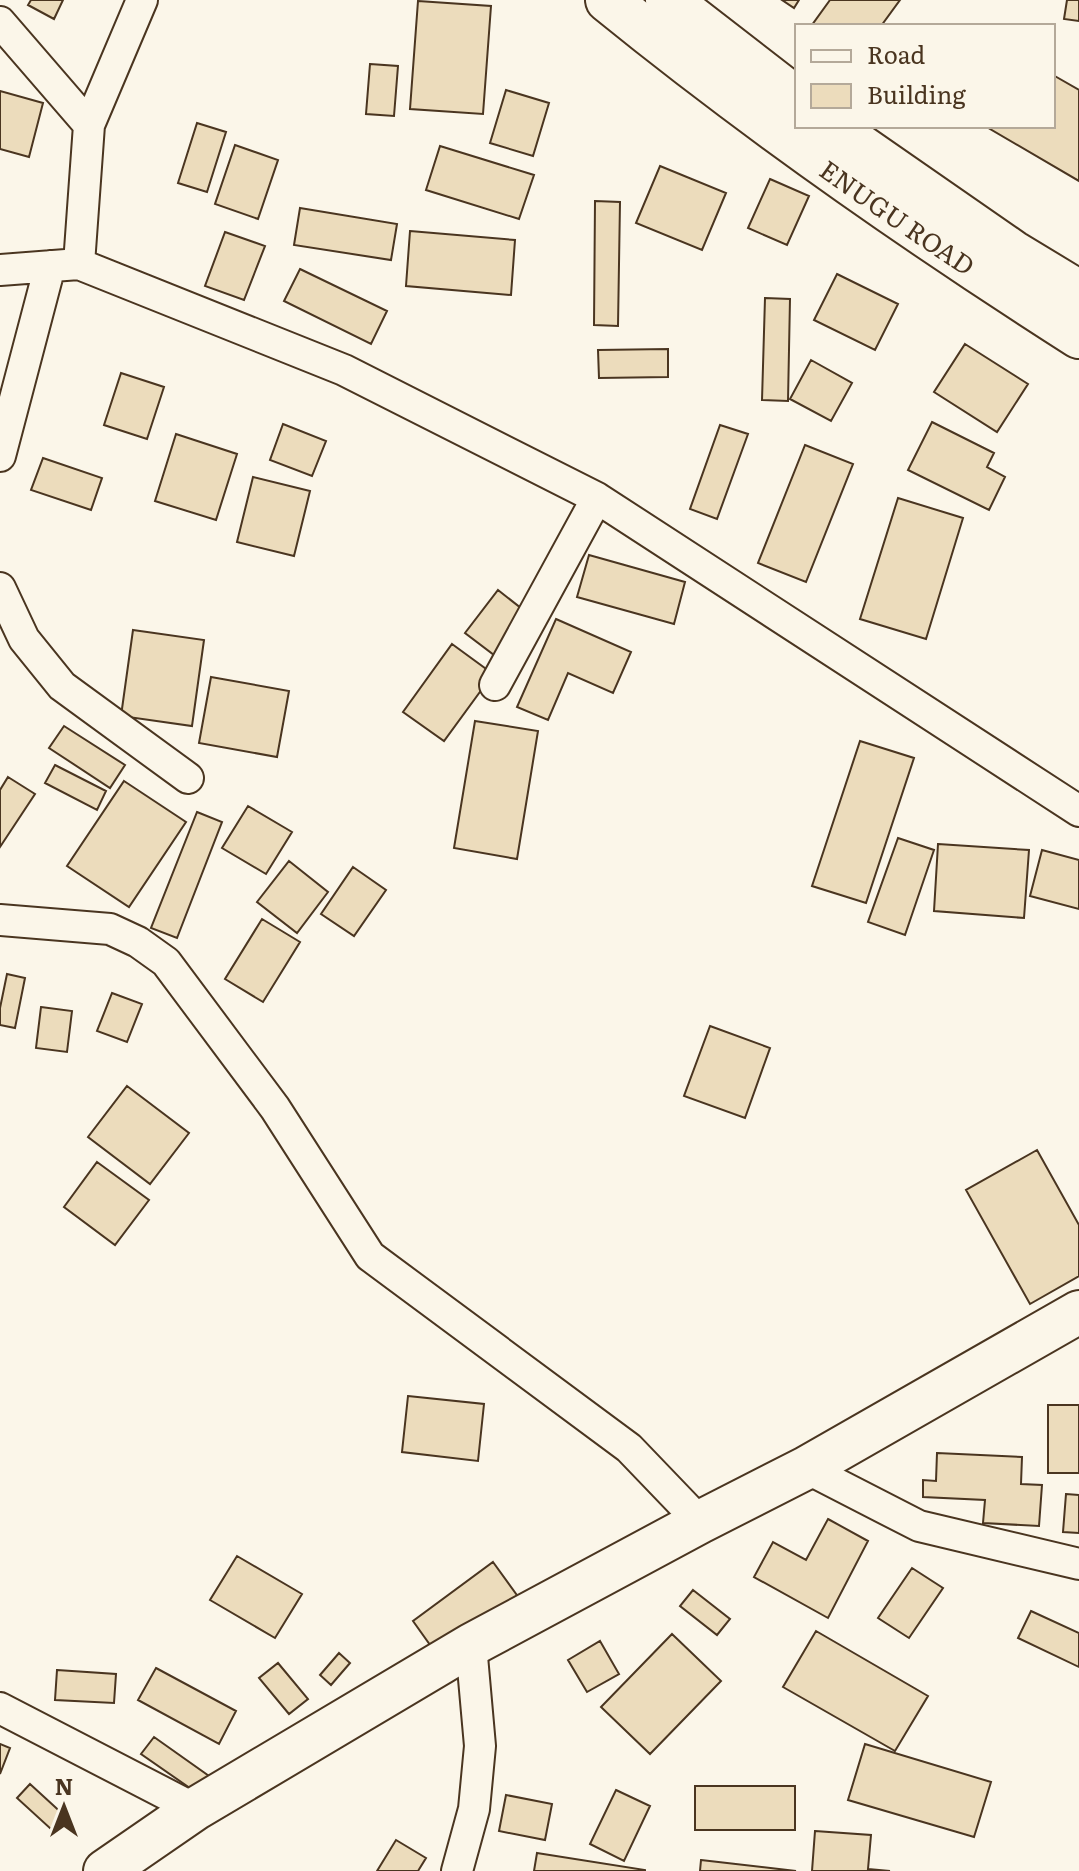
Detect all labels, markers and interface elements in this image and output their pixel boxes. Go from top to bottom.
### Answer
legend [795,24,1055,128]
text: Road [867,36,926,71]
text: Building [867,76,966,111]
street label: ENUGU ROAD [813,149,984,283]
north arrow [24,1767,104,1847]
text: N [55,1769,73,1802]

